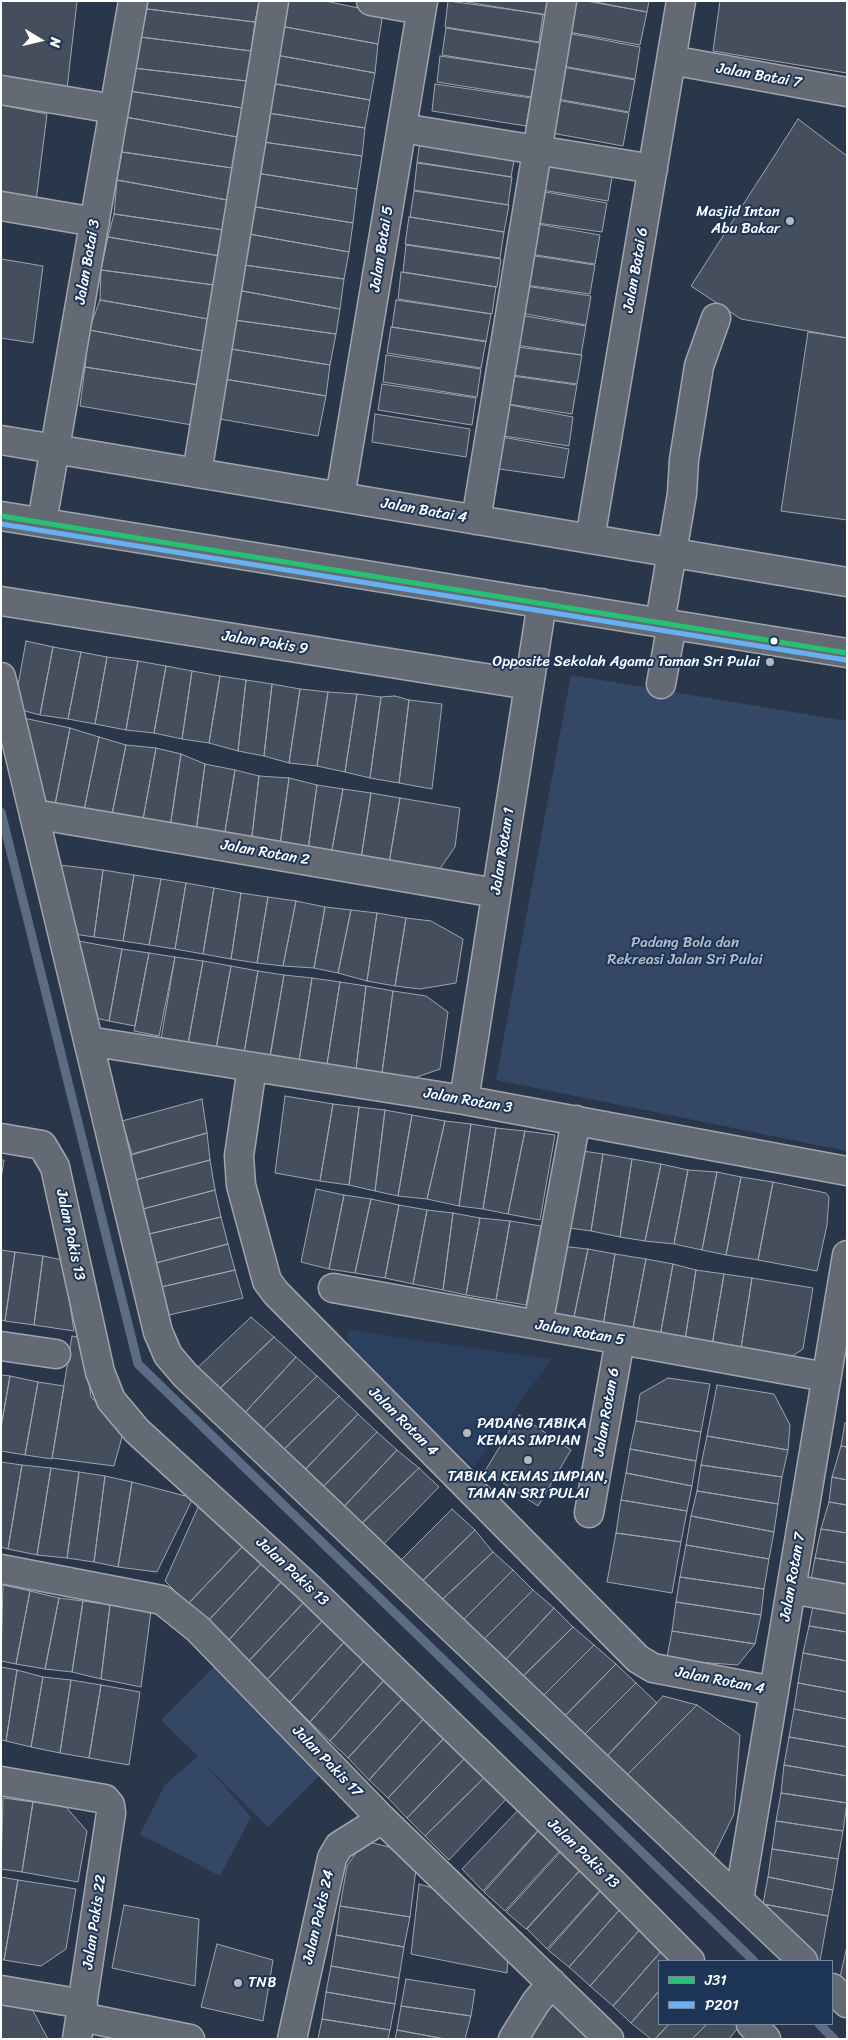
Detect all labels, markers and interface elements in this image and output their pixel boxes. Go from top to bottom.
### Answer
north arrow [15,15,65,65]
text: N [42,36,68,49]
street label: Jalan Batai 7 [715,60,803,92]
place label: Masjid Intan Abu Bakar [696,203,780,238]
street label: Jalan Batai 5 [366,205,398,293]
marker: Masjid Intan Abu Bakar [784,215,796,227]
street label: Jalan Batai 3 [72,218,104,306]
street label: Jalan Batai 6 [620,226,652,314]
street label: Jalan Batai 4 [380,495,468,527]
street label: Jalan Pakis 9 [221,627,309,659]
unlabelled marker [769,636,779,646]
place label: Opposite Sekolah Agama Taman Sri Pulai [492,653,760,671]
marker: Opposite Sekolah Agama Taman Sri Pulai [764,656,776,668]
street label: Jalan Rotan 1 [487,806,519,896]
street label: Jalan Rotan 2 [219,836,311,870]
park label: Padang Bola dan Rekreasi Jalan Sri Pulai [607,934,763,969]
street label: Jalan Rotan 3 [422,1084,514,1118]
street label: Jalan Pakis 13 [52,1188,88,1282]
street label: Jalan Rotan 5 [534,1316,626,1350]
street label: Jalan Rotan 6 [590,1366,624,1458]
street label: Jalan Rotan 4 [365,1384,441,1460]
place label: PADANG TABIKA KEMAS IMPIAN [477,1415,586,1450]
marker: PADANG TABIKA KEMAS IMPIAN [461,1427,473,1439]
marker: TABIKA KEMAS IMPIAN, TAMAN SRI PULAI [522,1454,534,1466]
place label: TABIKA KEMAS IMPIAN, TAMAN SRI PULAI [447,1468,609,1503]
street label: Jalan Rotan 7 [776,1531,810,1623]
street label: Jalan Pakis 13 [252,1534,332,1610]
street label: Jalan Rotan 4 [674,1664,766,1698]
street label: Jalan Pakis 17 [288,1722,366,1802]
street label: Jalan Pakis 13 [543,1815,623,1893]
street label: Jalan Pakis 24 [299,1868,339,1966]
street label: Jalan Pakis 22 [79,1874,111,1970]
legend [658,1960,833,2025]
text: J31 [705,1967,727,1993]
place label: TNB [248,1974,276,1992]
marker: TNB [232,1977,244,1989]
text: P201 [705,1992,739,2018]

